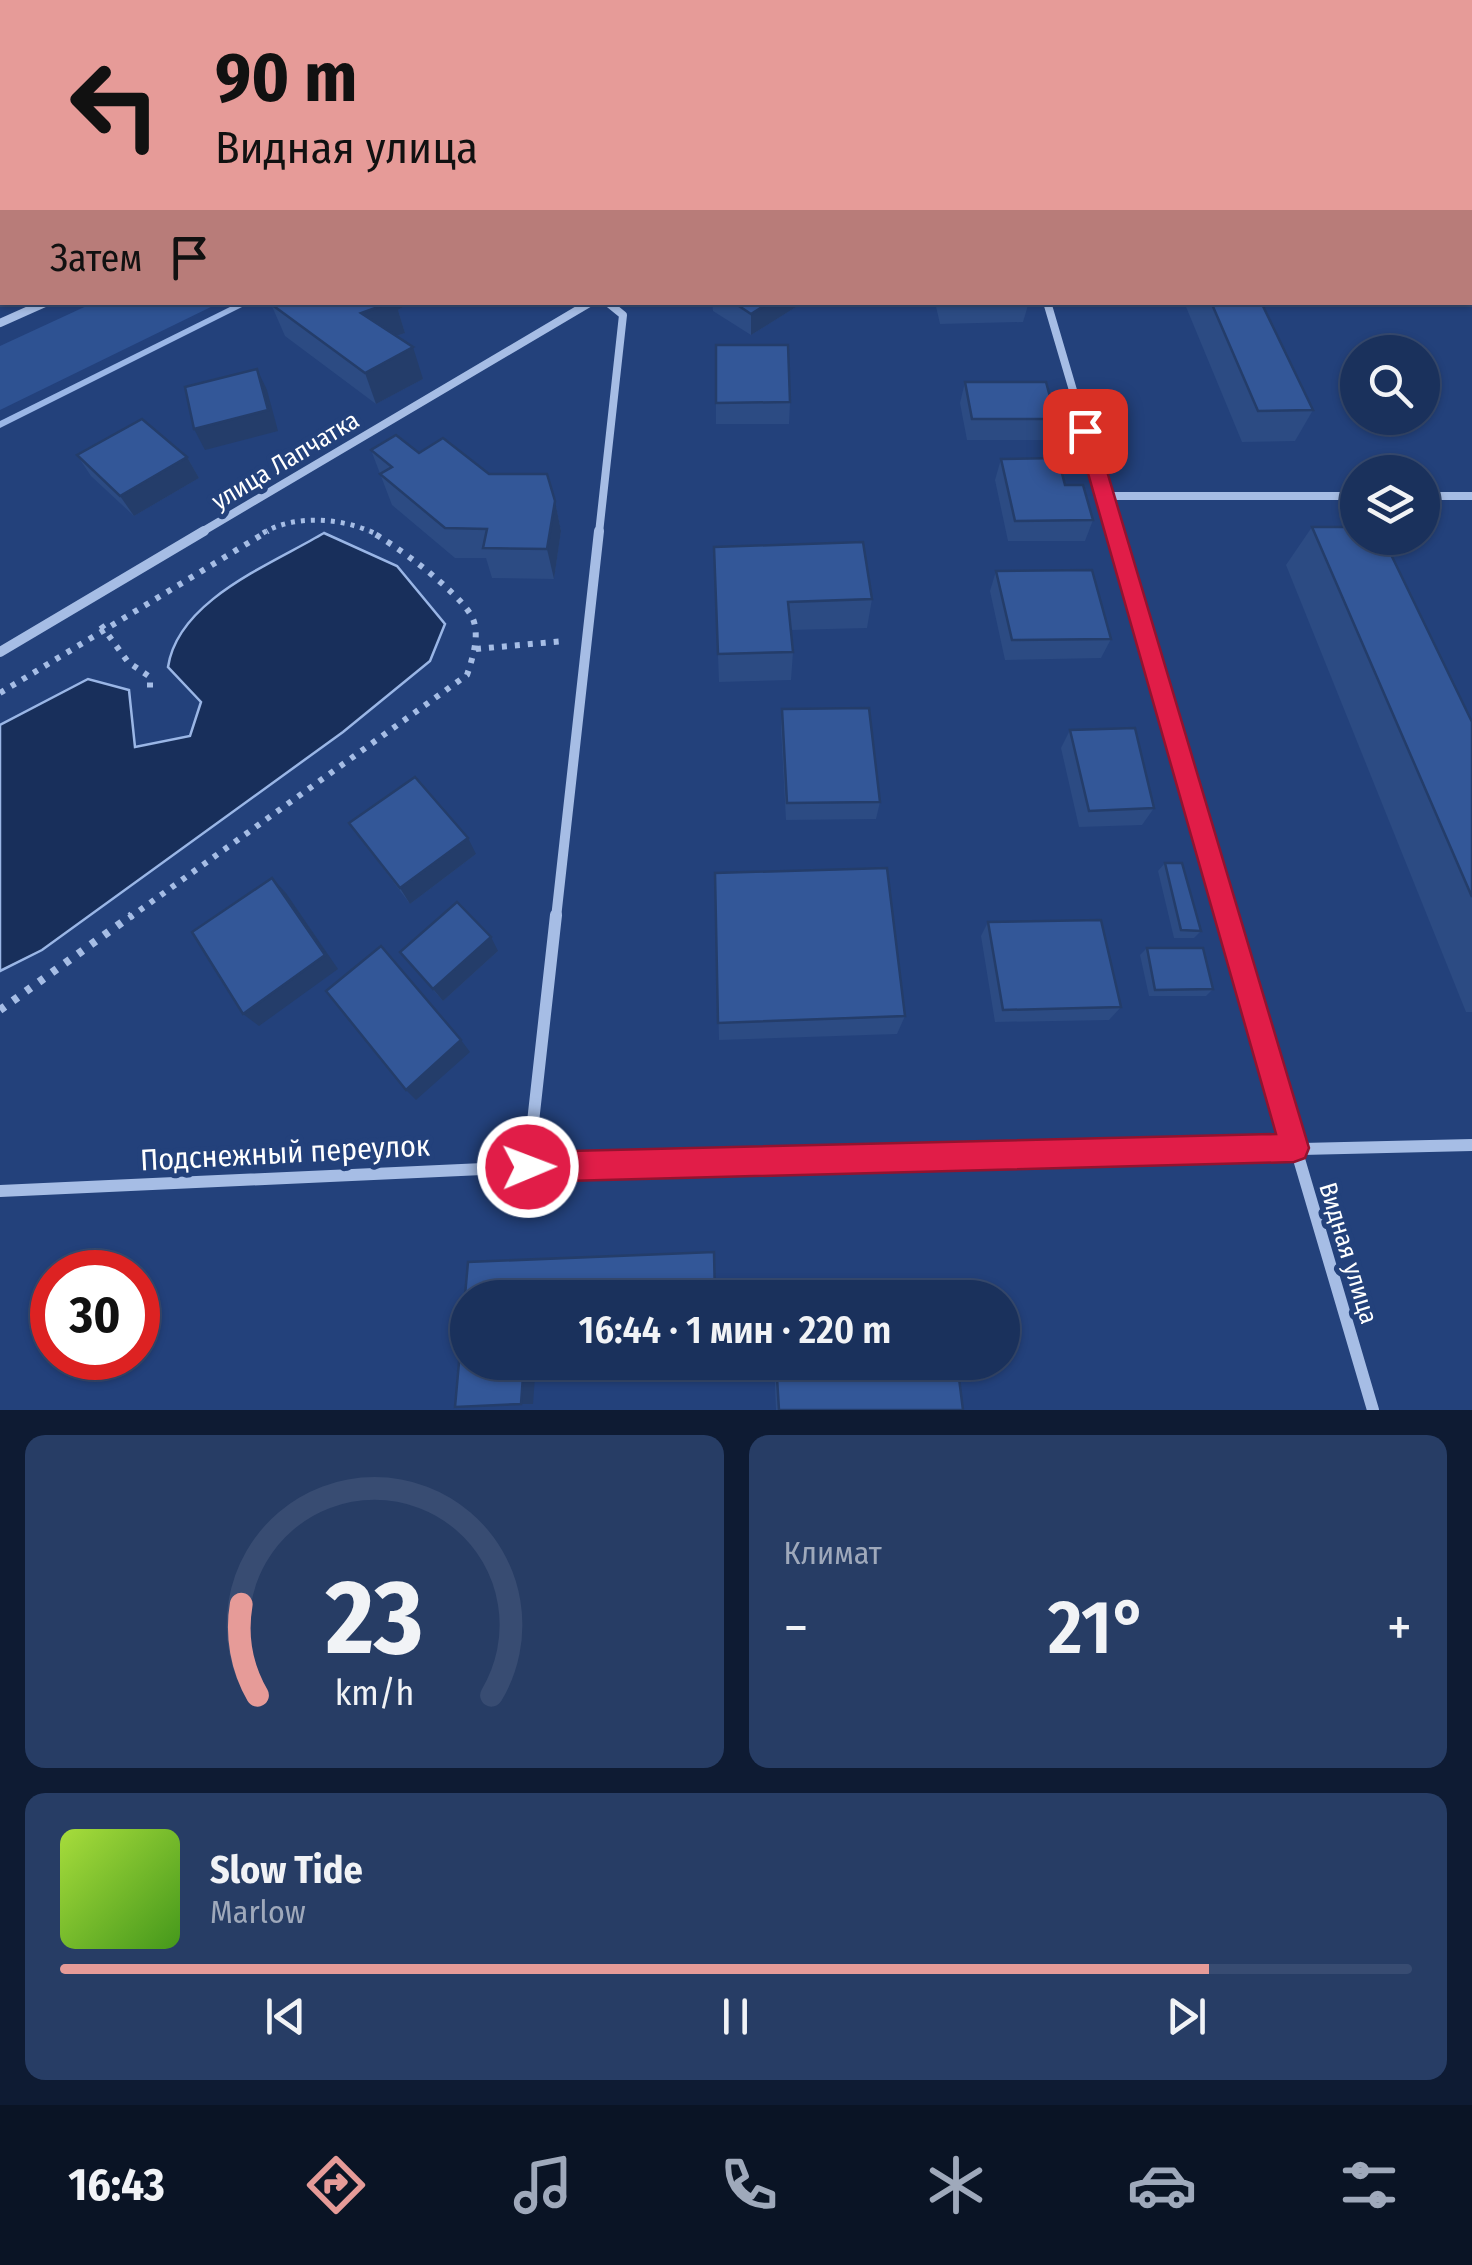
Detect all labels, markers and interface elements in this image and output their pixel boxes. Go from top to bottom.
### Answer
text: 90 m [215,36,357,120]
icon: left [50,40,180,170]
text: Видная улица [215,121,478,175]
icon: arrive [162,230,217,285]
text: Затем [50,235,142,281]
map controls [1340,335,1440,555]
button: search [1340,335,1440,435]
pin [1043,389,1128,474]
icon: arrive [1058,404,1113,459]
street label: улица Лапчатка [206,405,365,517]
button: layers [1340,455,1440,555]
position arrow [476,1115,580,1219]
street label: Подснежный переулок [139,1127,431,1179]
street label: Видная улица [1312,1179,1384,1328]
speed limit sign: 30 [30,1250,160,1380]
text: 16:44 · 1 мин · 220 m [579,1307,891,1353]
text: Климат [784,1534,882,1572]
text: 23 [325,1556,423,1681]
text: 21° [1048,1583,1147,1673]
text: − [784,1595,808,1661]
text: + [1387,1595,1412,1661]
text: km/h [334,1672,414,1714]
text: Slow Tide [210,1847,363,1893]
text: Marlow [210,1893,306,1931]
icon: previous [258,1989,313,2044]
icon: pause [708,1989,763,2044]
icon: next [1159,1989,1214,2044]
icon: directions [301,2150,371,2220]
icon: music [508,2150,578,2220]
icon: phone [714,2150,784,2220]
icon: climate [921,2150,991,2220]
icon: car [1127,2150,1197,2220]
icon: filters [1334,2150,1404,2220]
text: 16:43 [68,2158,165,2212]

